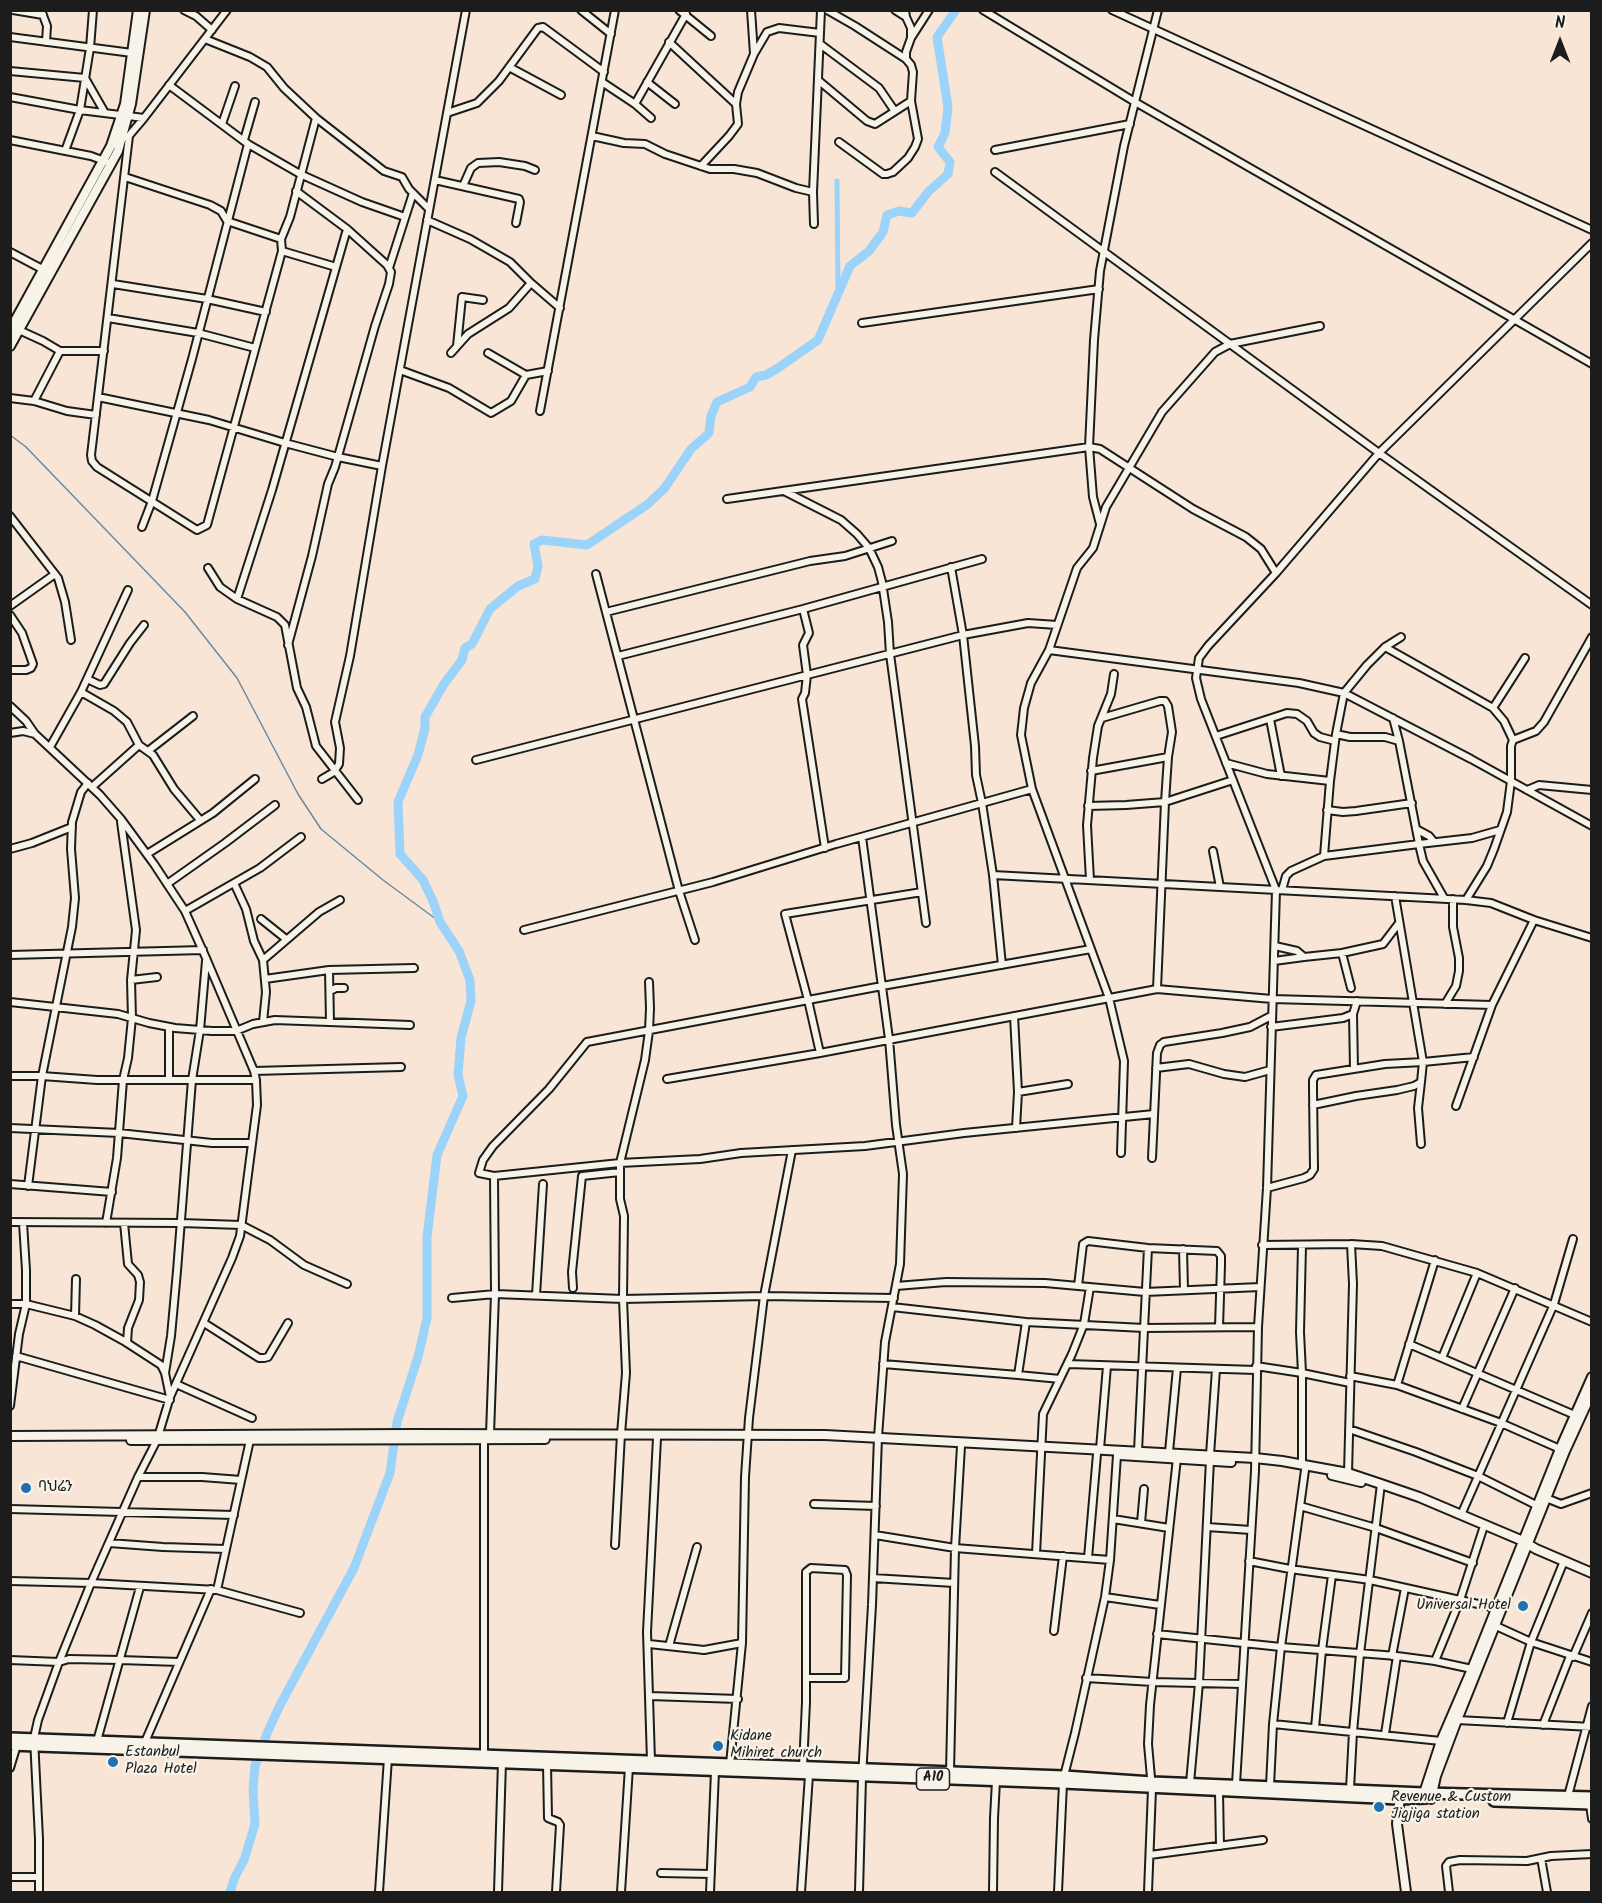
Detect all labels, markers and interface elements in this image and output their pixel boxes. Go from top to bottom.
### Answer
text: N [1555,11,1565,36]
north arrow [1530,12,1590,72]
place label: ባህሬን [38,1479,73,1497]
marker: ባህሬን [19,1481,33,1495]
place label: Universal Hotel [1416,1597,1511,1615]
marker: Universal Hotel [1516,1599,1530,1613]
place label: Kidane Mihiret church [730,1728,822,1763]
marker: Kidane Mihiret church [711,1739,725,1753]
place label: Estanbul Plaza Hotel [125,1744,197,1779]
marker: Estanbul Plaza Hotel [106,1755,120,1769]
road number: A10 [916,1768,950,1790]
place label: Revenue & Custom Jigjiga station [1391,1789,1511,1824]
marker: Revenue & Custom Jigjiga station [1372,1800,1386,1814]

